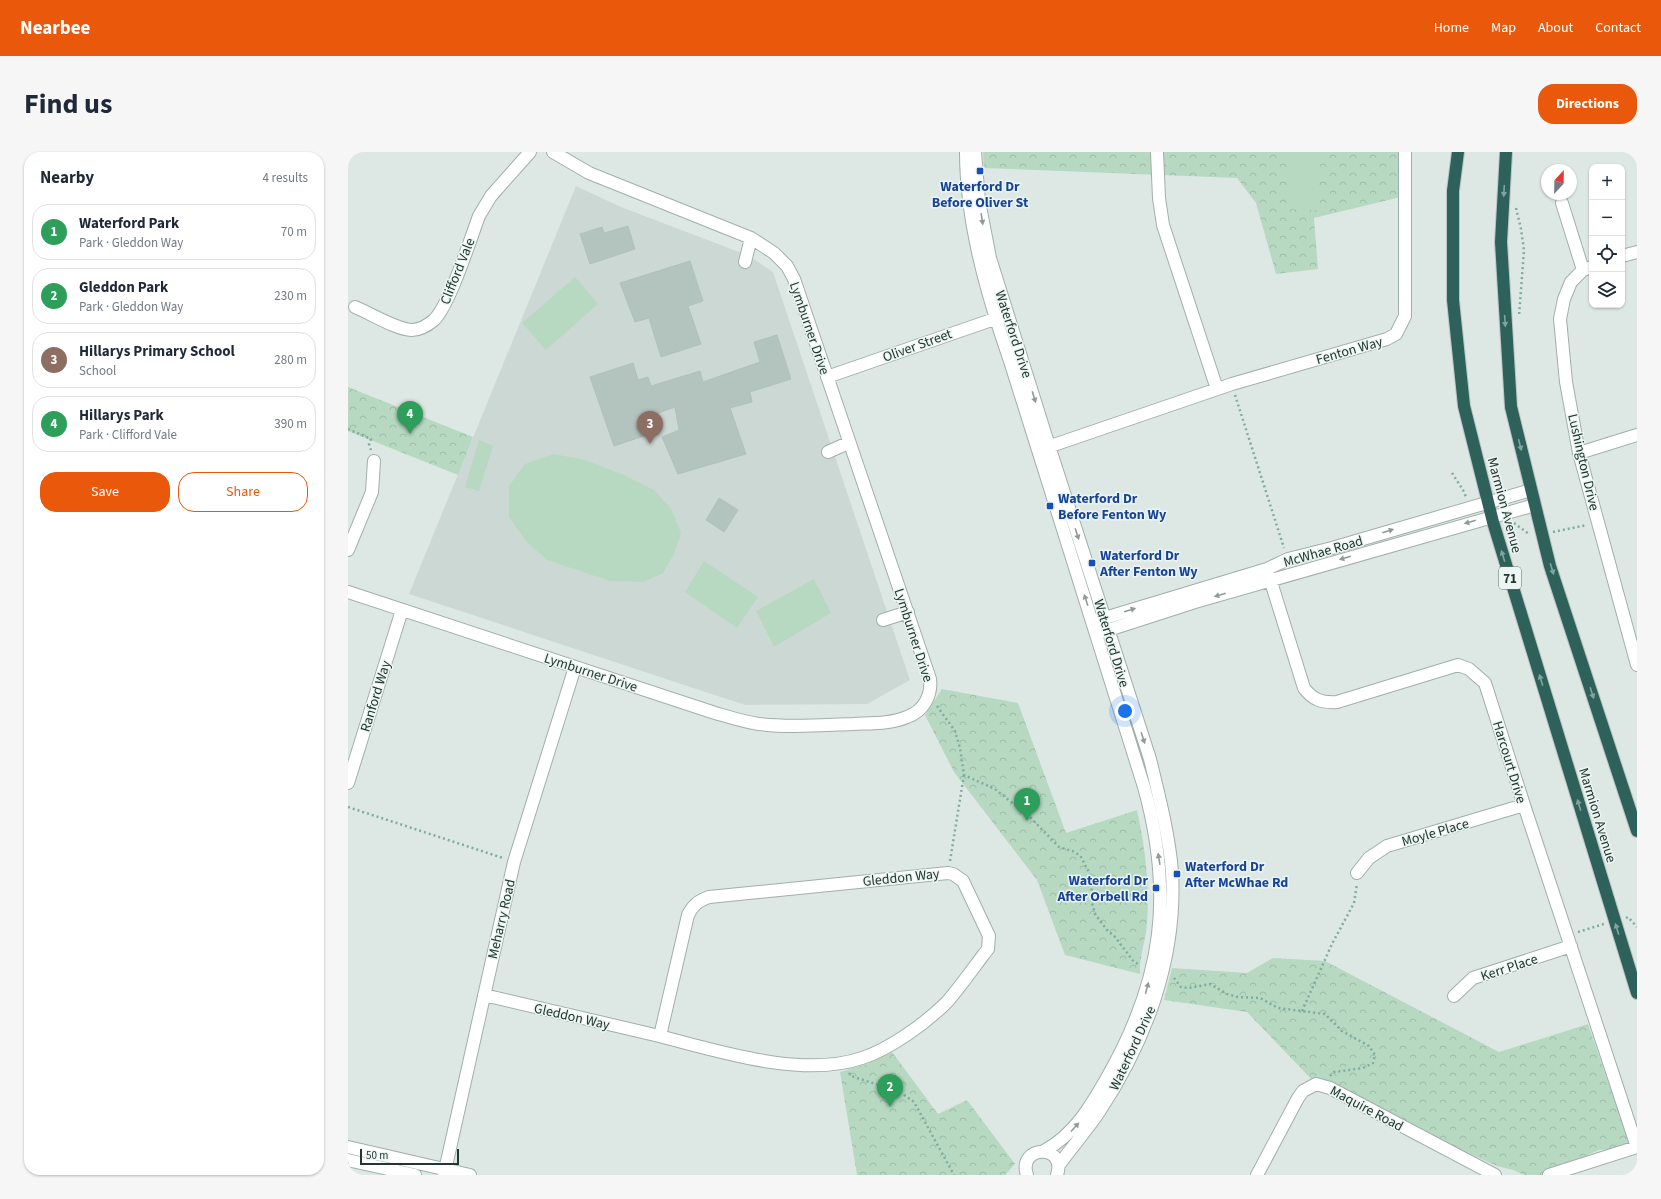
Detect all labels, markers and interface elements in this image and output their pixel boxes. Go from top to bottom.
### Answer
text: Nearbee [20,15,90,42]
text: Home [1434,18,1469,38]
text: Map [1491,18,1516,38]
text: About [1538,18,1573,38]
text: Contact [1595,18,1641,38]
text: Find us [24,84,112,124]
button: Directions [1538,84,1637,124]
north arrow [1541,164,1577,200]
map controls [1589,164,1625,308]
button: + [1589,164,1625,200]
text: Nearby [40,166,94,190]
marker: Waterford Dr Before Oliver St [975,166,985,176]
text: 4 results [263,169,308,187]
place label: Waterford Dr Before Oliver St [932,177,1029,213]
one-way arrow [1500,185,1507,197]
button: − [1589,200,1625,236]
one-way arrow [979,212,985,225]
text: Waterford Park [79,213,179,234]
text: 1 [51,223,57,241]
text: 70 m [281,223,307,241]
text: Park · Gleddon Way [79,234,183,252]
street label: Clifford Vale [435,235,480,308]
button: locate [1589,236,1625,272]
button: layers [1589,272,1625,308]
text: Gleddon Park [79,277,168,298]
street label: Lymburner Drive [784,279,834,378]
text: 2 [51,287,57,305]
text: 230 m [274,287,307,305]
street label: Waterford Drive [989,288,1037,381]
text: Park · Gleddon Way [79,298,183,316]
one-way arrow [1502,315,1508,328]
street label: Oliver Street [880,324,955,368]
street label: Fenton Way [1314,332,1385,370]
text: Hillarys Primary School [79,341,235,362]
text: 3 [51,351,57,369]
text: 280 m [274,351,307,369]
text: School [79,362,116,380]
one-way arrow [1031,391,1037,403]
pin: 4 [397,401,423,434]
text: Hillarys Park [79,405,164,426]
pin: 3 [637,411,663,444]
street label: Lushington Drive [1562,412,1604,513]
text: 4 [51,415,57,433]
text: 390 m [274,415,307,433]
text: Park · Clifford Vale [79,426,177,444]
one-way arrow [1518,439,1524,451]
street label: Marmion Avenue [1482,455,1526,555]
button: Save [40,472,170,512]
button: Share [178,472,308,512]
place label: Waterford Dr Before Fenton Wy [1058,489,1167,525]
marker: Waterford Dr Before Fenton Wy [1045,501,1055,511]
one-way arrow [1464,519,1476,525]
one-way arrow [1075,528,1081,540]
one-way arrow [1382,528,1394,534]
street label: McWhae Road [1281,531,1365,573]
place label: Waterford Dr After Fenton Wy [1099,546,1198,582]
one-way arrow [1500,550,1506,562]
one-way arrow [1339,555,1351,561]
marker: Waterford Dr After Fenton Wy [1087,558,1097,568]
one-way arrow [1549,564,1555,576]
road number: 71 [1499,567,1521,589]
street label: Lymburner Drive [889,586,938,685]
one-way arrow [1214,592,1226,598]
one-way arrow [1082,594,1088,606]
street label: Waterford Drive [1088,597,1134,690]
one-way arrow [1124,607,1136,613]
street label: Lymburner Drive [541,648,640,698]
street label: Ranford Way [356,658,396,735]
one-way arrow [1538,674,1544,686]
one-way arrow [1589,687,1595,699]
your location [1115,701,1135,721]
street label: Harcourt Drive [1487,719,1531,806]
one-way arrow [1140,732,1146,744]
street label: Marmion Avenue [1573,765,1621,865]
pin: 1 [1014,788,1040,821]
one-way arrow [1576,798,1582,810]
street label: Moyle Place [1399,814,1471,852]
one-way arrow [1156,853,1162,865]
place label: Waterford Dr After McWhae Rd [1184,857,1288,893]
street label: Gleddon Way [862,864,941,892]
marker: Waterford Dr After McWhae Rd [1172,869,1182,879]
place label: Waterford Dr After Orbell Rd [1056,871,1148,907]
street label: Meharry Road [483,877,521,961]
marker: Waterford Dr After Orbell Rd [1151,883,1161,893]
one-way arrow [1614,923,1620,935]
street label: Kerr Place [1478,949,1541,987]
one-way arrow [1145,982,1151,994]
street label: Gleddon Way [532,999,612,1035]
street label: Waterford Drive [1105,1003,1161,1094]
pin: 2 [877,1074,903,1107]
street label: Maquire Road [1326,1081,1407,1137]
one-way arrow [1070,1123,1079,1132]
scale bar [360,1147,459,1166]
text: 50 m [366,1148,388,1163]

